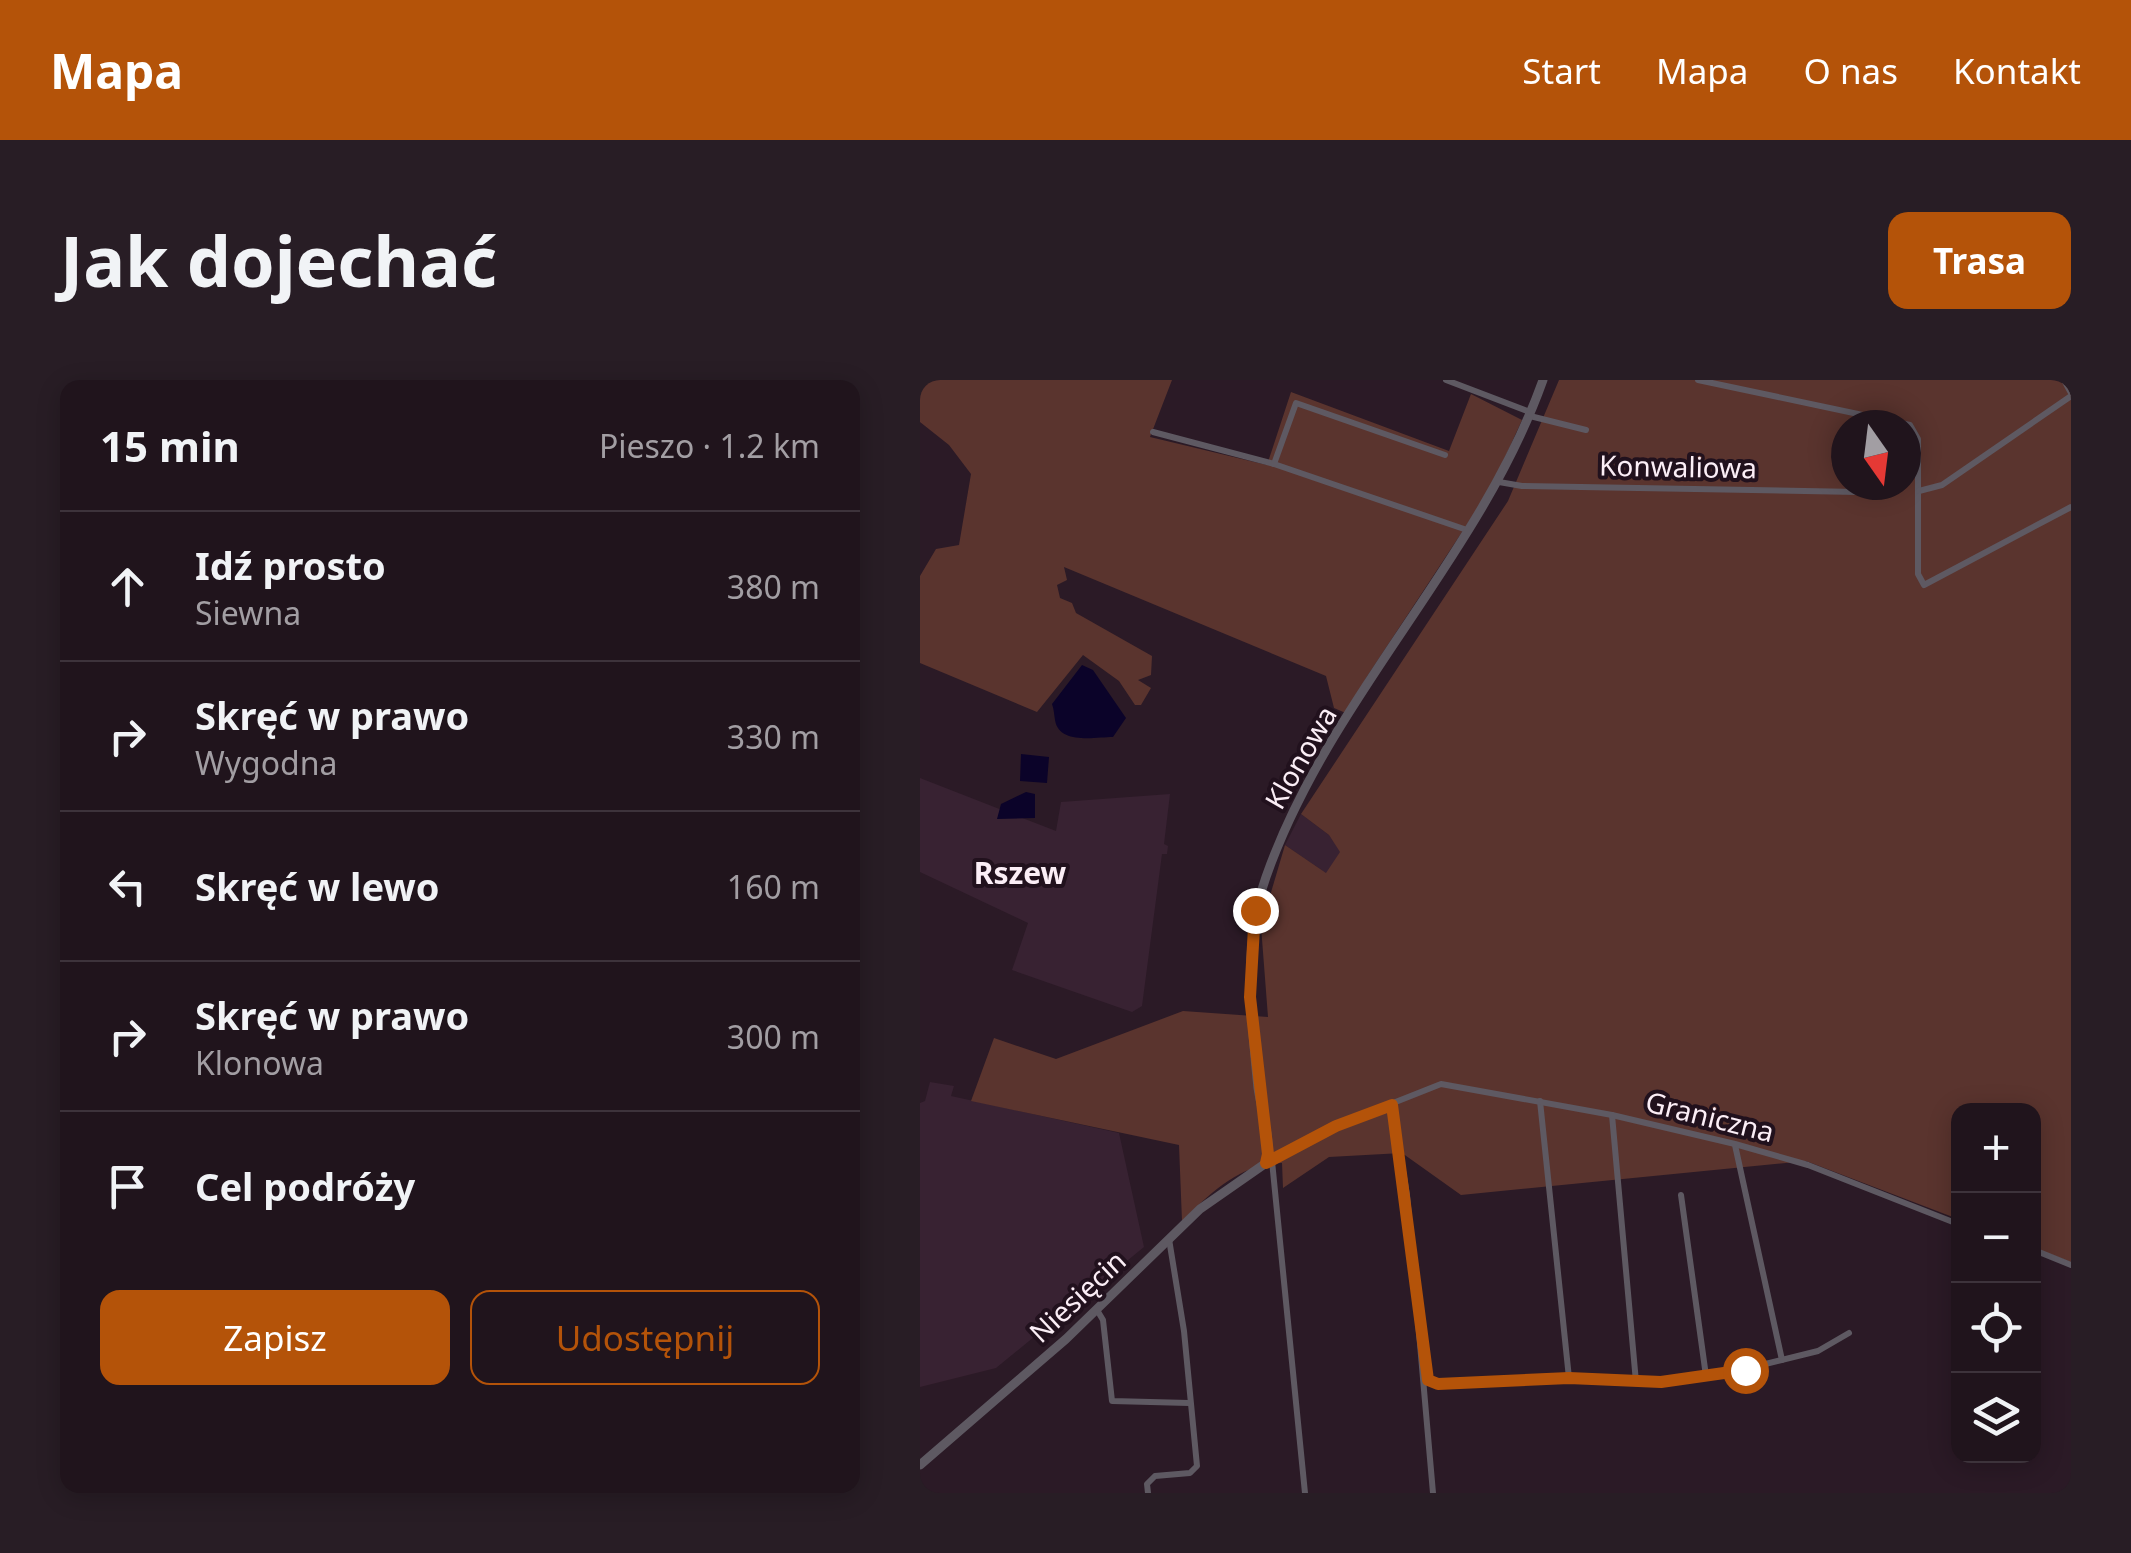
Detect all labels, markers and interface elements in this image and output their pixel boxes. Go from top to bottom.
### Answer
text: Mapa [50,38,183,103]
text: Start [1522,47,1601,94]
text: Mapa [1656,47,1748,94]
text: O nas [1803,47,1898,94]
text: Kontakt [1953,47,2081,94]
text: Jak dojechać [60,212,497,308]
button: Trasa [1888,212,2071,309]
north arrow [1831,410,1921,500]
text: 15 min [100,417,240,474]
text: Pieszo · 1.2 km [599,424,820,467]
street label: Konwaliowa [1599,446,1757,486]
text: Idź prosto [195,539,386,591]
icon: ahead [100,559,155,614]
text: 380 m [727,565,820,608]
text: Siewna [195,591,301,634]
text: Skręć w prawo [195,689,469,741]
street label: Klonowa [1255,699,1345,815]
icon: right [100,709,155,764]
text: 330 m [727,715,820,758]
text: Wygodna [195,741,338,784]
district label: Rszew [974,852,1067,893]
icon: left [100,859,155,914]
text: Skręć w lewo [195,860,440,912]
text: 160 m [727,865,820,908]
route end [1233,888,1279,934]
text: Skręć w prawo [195,989,469,1041]
icon: right [100,1009,155,1064]
text: 300 m [727,1015,820,1058]
text: Klonowa [195,1041,324,1084]
street label: Graniczna [1642,1082,1778,1150]
map controls [1951,1103,2041,1463]
button: + [1951,1103,2041,1193]
icon: arrive [100,1159,155,1214]
text: Cel podróży [195,1160,415,1212]
button: − [1951,1193,2041,1283]
street label: Niesięcin [1021,1242,1133,1350]
button: locate [1951,1283,2041,1373]
button: Zapisz [100,1290,450,1385]
button: Udostępnij [470,1290,820,1385]
route start [1723,1348,1769,1394]
button: layers [1951,1373,2041,1463]

